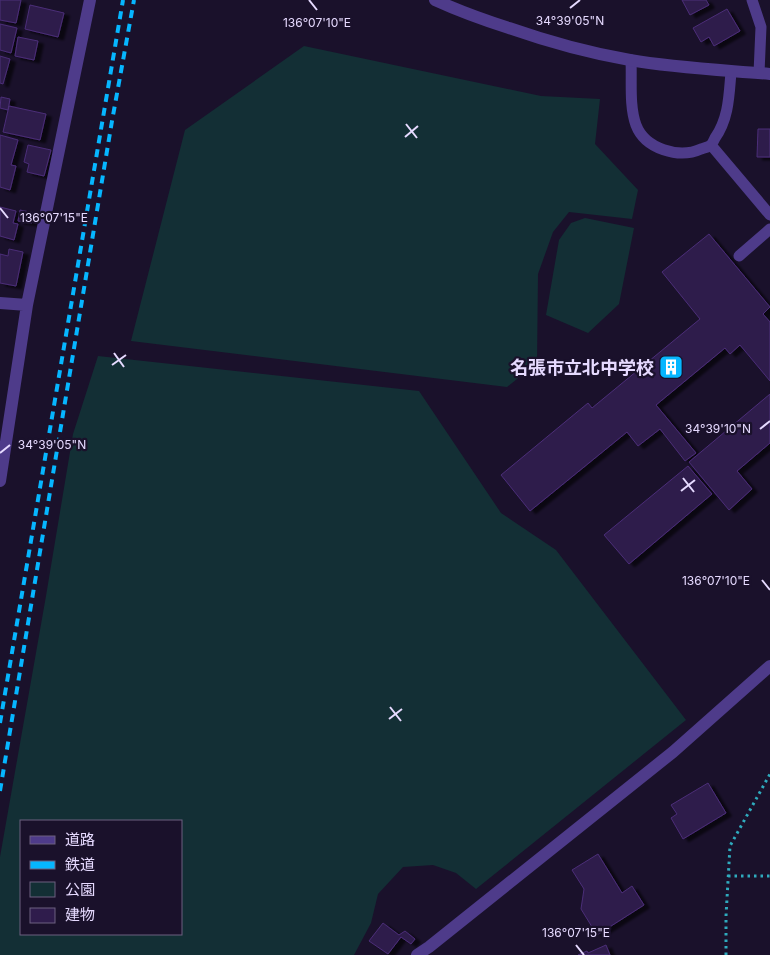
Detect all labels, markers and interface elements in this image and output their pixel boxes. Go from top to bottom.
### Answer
text: 34°39'05"N [536,13,604,28]
text: 136°07'10"E [283,15,351,30]
text: 136°07'15"E [20,210,88,225]
building icon: 名張市立北中学校 [658,354,684,380]
place label: 名張市立北中学校 [510,357,654,378]
text: 34°39'10"N [685,421,751,436]
text: 34°39'05"N [18,437,86,452]
text: 136°07'10"E [682,573,750,588]
legend [20,820,182,935]
text: 道路 [65,830,95,849]
text: 鉄道 [65,855,95,874]
text: 公園 [65,880,95,899]
text: 建物 [65,905,95,924]
text: 136°07'15"E [542,925,610,940]

